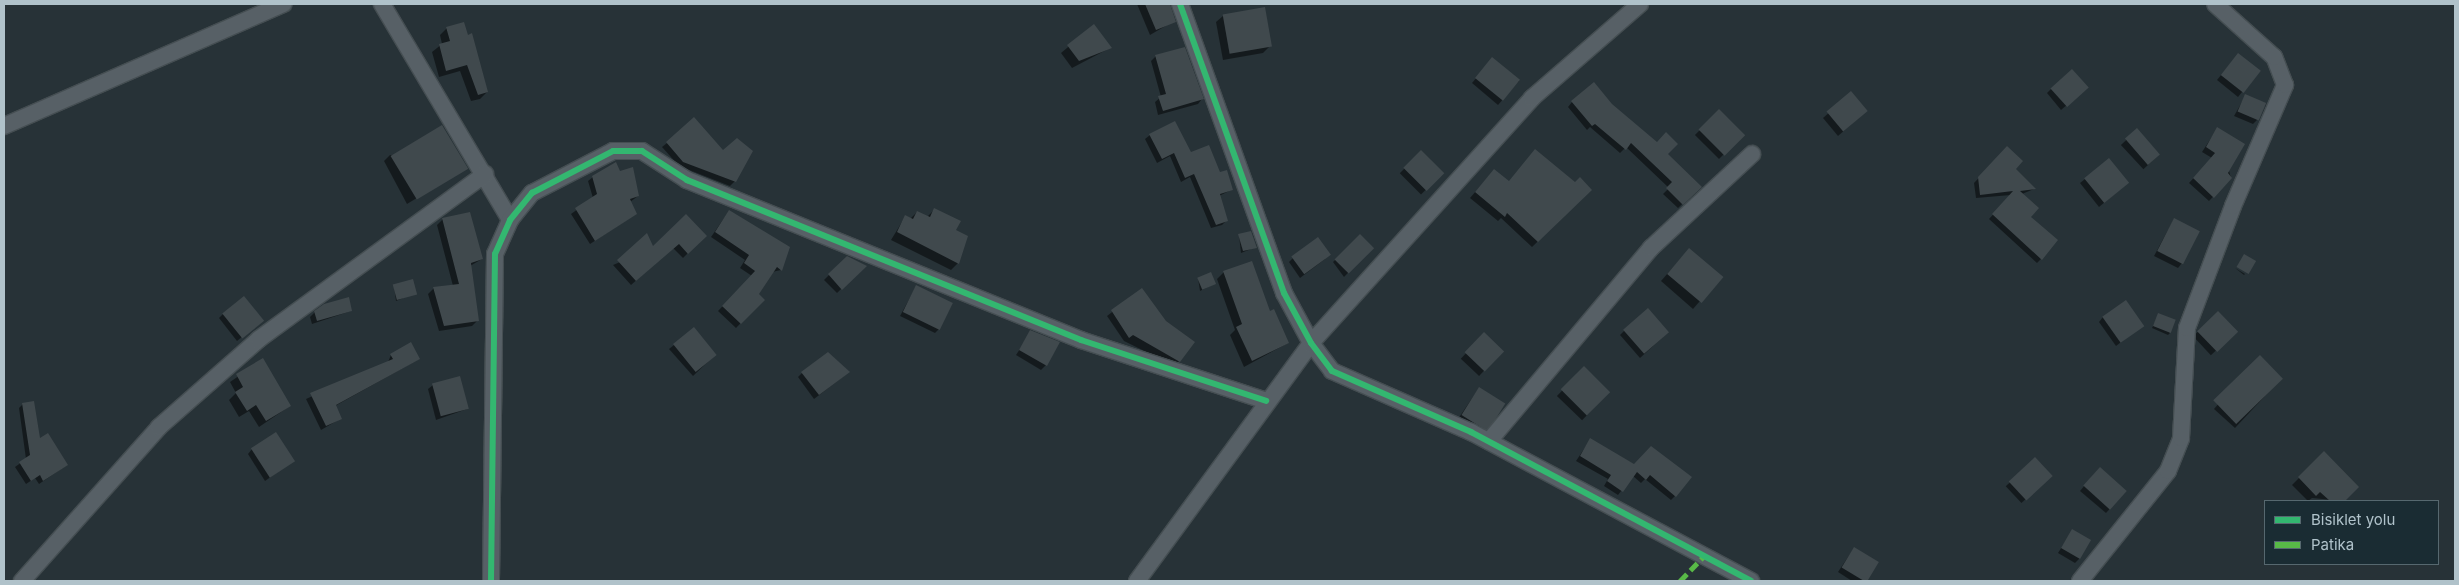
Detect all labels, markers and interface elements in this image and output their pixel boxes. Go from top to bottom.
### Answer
legend [2264,500,2439,565]
text: Bisiklet yolu [2311,510,2395,529]
text: Patika [2311,535,2354,554]

